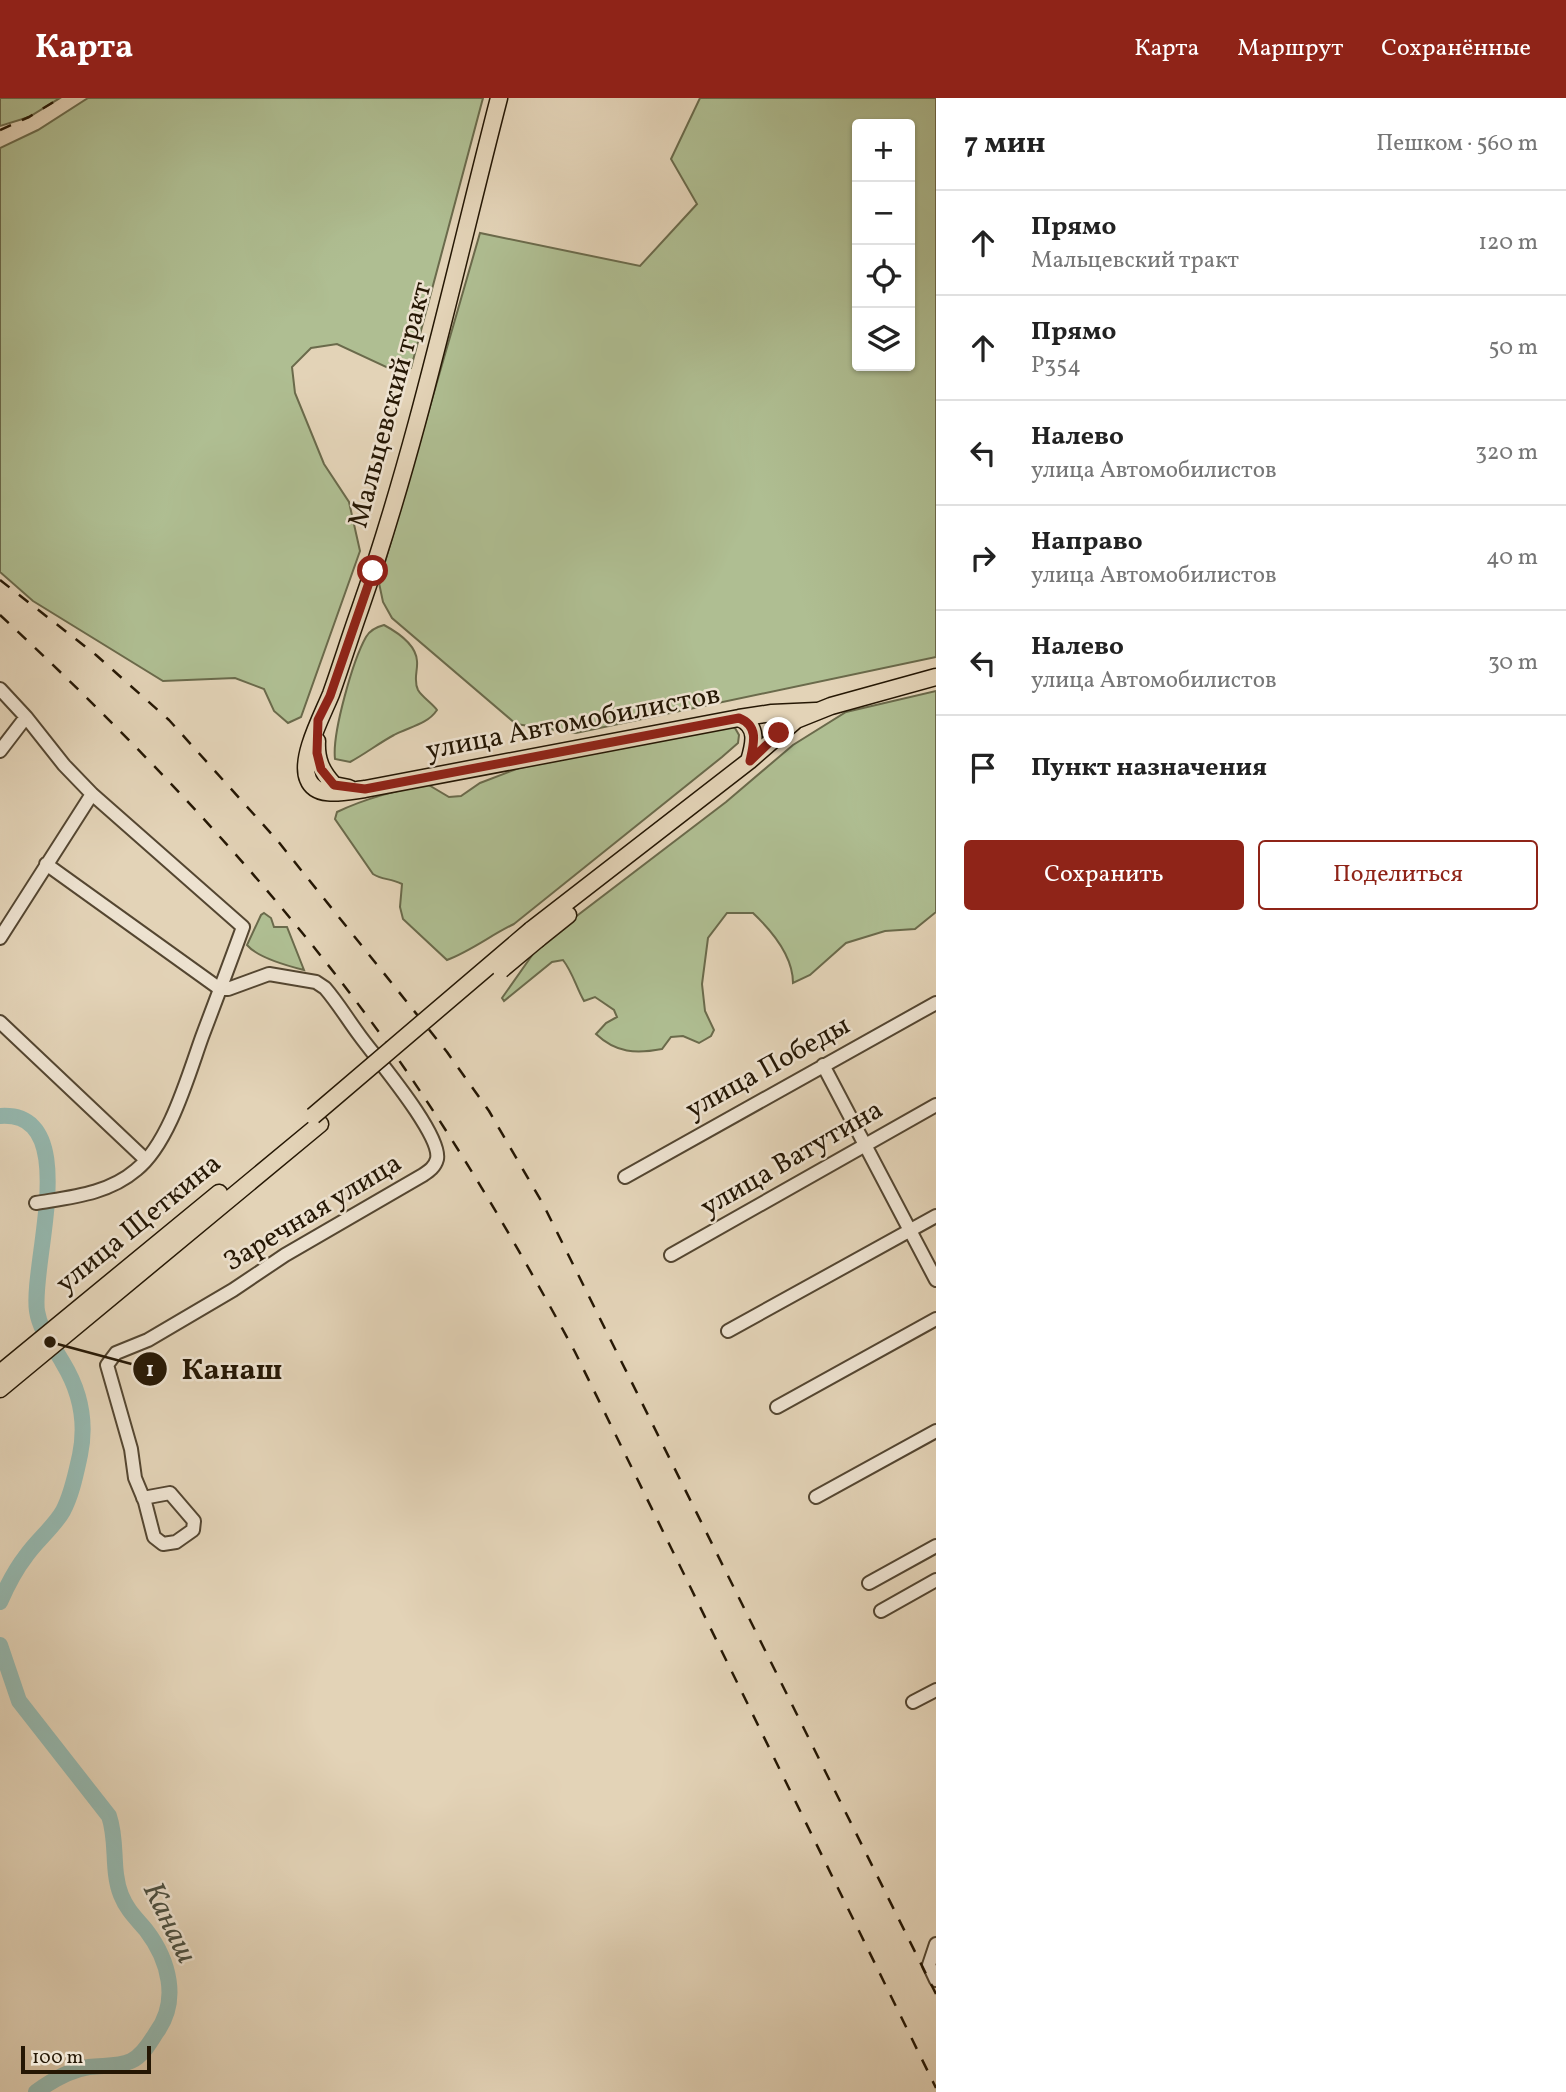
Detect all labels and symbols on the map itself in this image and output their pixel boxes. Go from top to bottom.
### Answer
street label: Мальцевский тракт [339,278,443,532]
route start [357,555,388,586]
street label: улица Автомобилистов [423,675,723,771]
route end [763,717,794,748]
street label: улица Победы [679,1007,857,1129]
street label: улица Ватутина [693,1091,891,1227]
street label: Заречная улица [217,1144,409,1282]
street label: улица Щеткина [48,1145,230,1303]
callout: Канаш [132,1343,296,1394]
text: Канаш [182,1350,282,1392]
text: 1 [146,1356,154,1385]
water label: Канаш [131,1875,207,1971]
scale bar [21,2043,150,2075]

